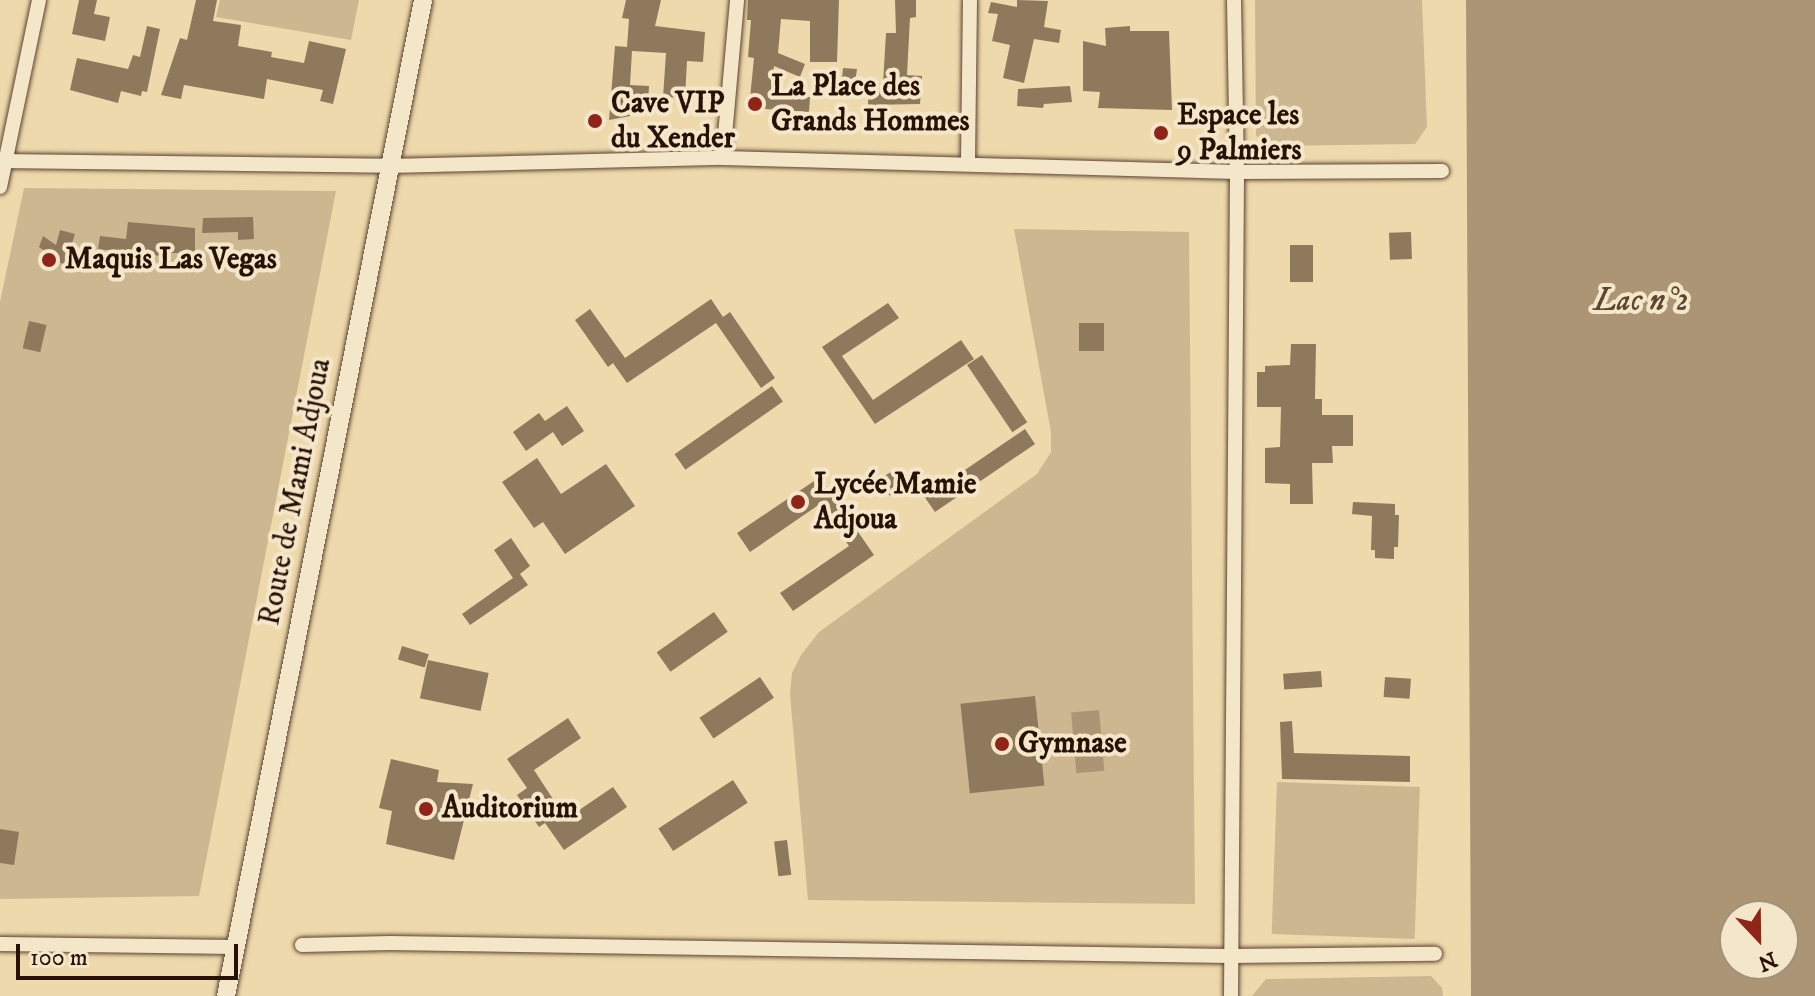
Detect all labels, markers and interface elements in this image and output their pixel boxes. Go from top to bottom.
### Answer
place label: La Place des Grands Hommes [771,69,970,140]
place label: Cave VIP du Xender [611,86,735,156]
marker: La Place des Grands Hommes [746,95,764,113]
place label: Espace les 9 Palmiers [1177,98,1301,168]
marker: Cave VIP du Xender [586,112,604,130]
marker: Espace les 9 Palmiers [1152,124,1170,142]
place label: Maquis Las Vegas [65,242,277,278]
marker: Maquis Las Vegas [40,251,58,269]
water label: Lac n°2 [1594,282,1688,320]
street label: Route de Mami Adjoua [252,355,340,629]
place label: Lycée Mamie Adjoua [814,467,976,538]
marker: Lycée Mamie Adjoua [789,493,807,511]
place label: Gymnase [1018,726,1127,762]
marker: Gymnase [993,735,1011,753]
place label: Auditorium [442,791,578,827]
marker: Auditorium [417,800,435,818]
north arrow [1719,900,1799,980]
scale bar [20,928,242,978]
text: 100 m [30,943,88,973]
text: N [1754,945,1781,977]

